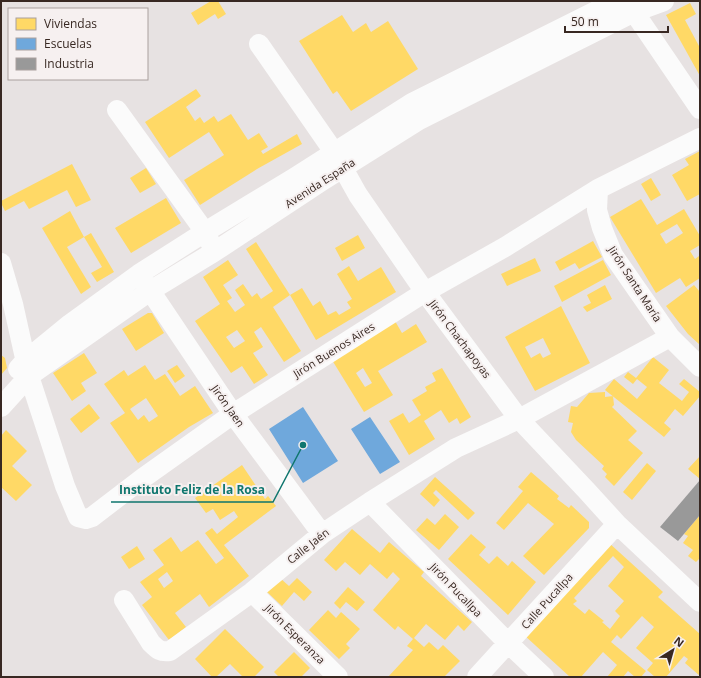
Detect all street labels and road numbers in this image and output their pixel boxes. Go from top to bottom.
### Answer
street label: Avenida España [282,154,358,211]
street label: Jirón Santa María [605,242,666,325]
street label: Jirón Chachapoyas [425,296,495,381]
street label: Jirón Buenos Aires [289,318,377,381]
street label: Jirón Jaen [208,381,248,430]
street label: Calle Jaén [284,524,332,567]
street label: Jirón Pucallpa [426,559,486,620]
street label: Calle Pucallpa [517,569,576,632]
street label: Jirón Esperanza [261,600,329,667]

